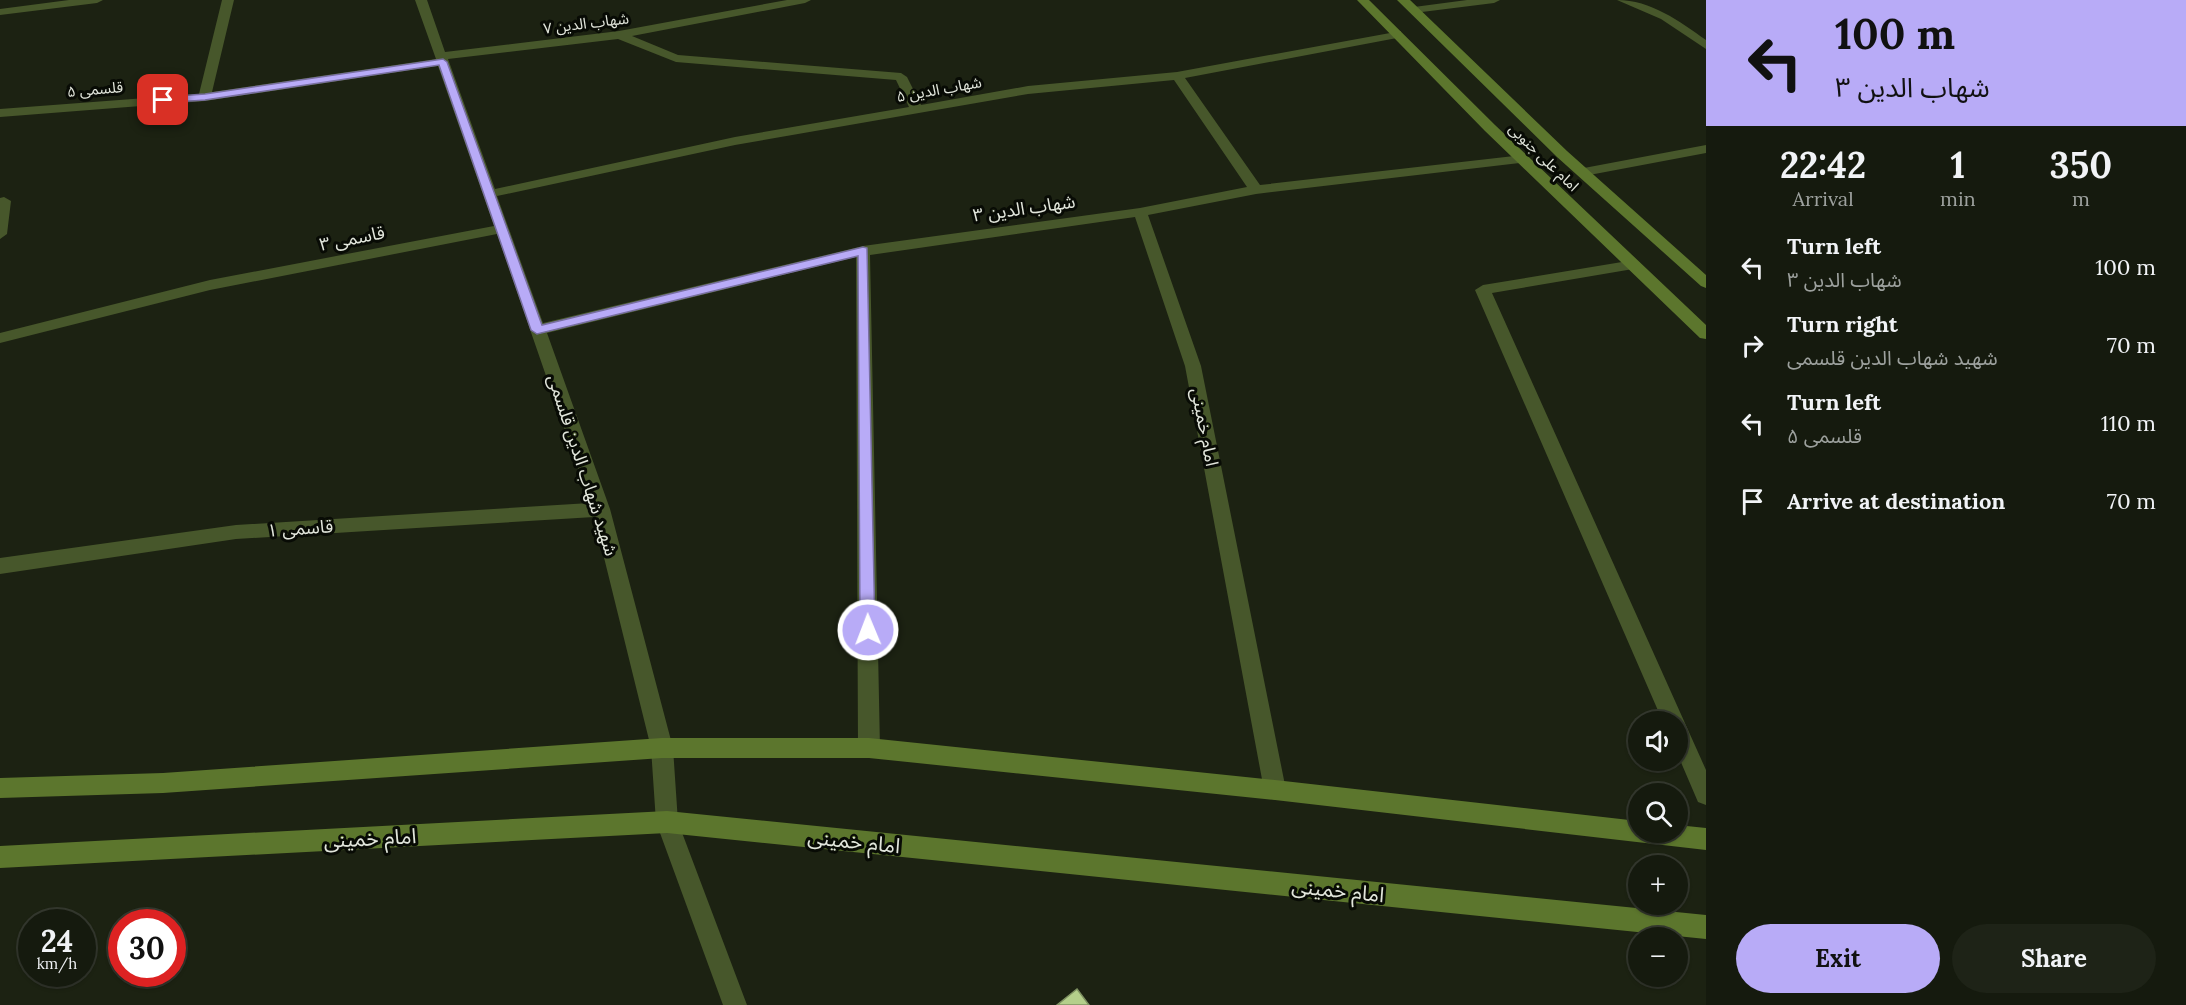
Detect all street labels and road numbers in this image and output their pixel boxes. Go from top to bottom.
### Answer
street label: شهاب الدین ۷ [542,8,630,38]
street label: شهاب الدین ۵ [895,72,983,106]
street label: قلسمی ۵ [66,77,124,101]
street label: امام علی جنوبی [1504,119,1583,197]
street label: شهاب الدین ۳ [971,189,1077,227]
street label: قاسمی ۳ [317,220,387,256]
street label: شهید شهاب الدین قلسمی [543,371,623,559]
street label: امام خمینی [1183,386,1224,469]
street label: قاسمی ۱ [266,514,334,542]
street label: امام خمینی [323,822,417,857]
street label: امام خمینی [806,823,902,862]
street label: امام خمینی [1290,872,1386,911]

